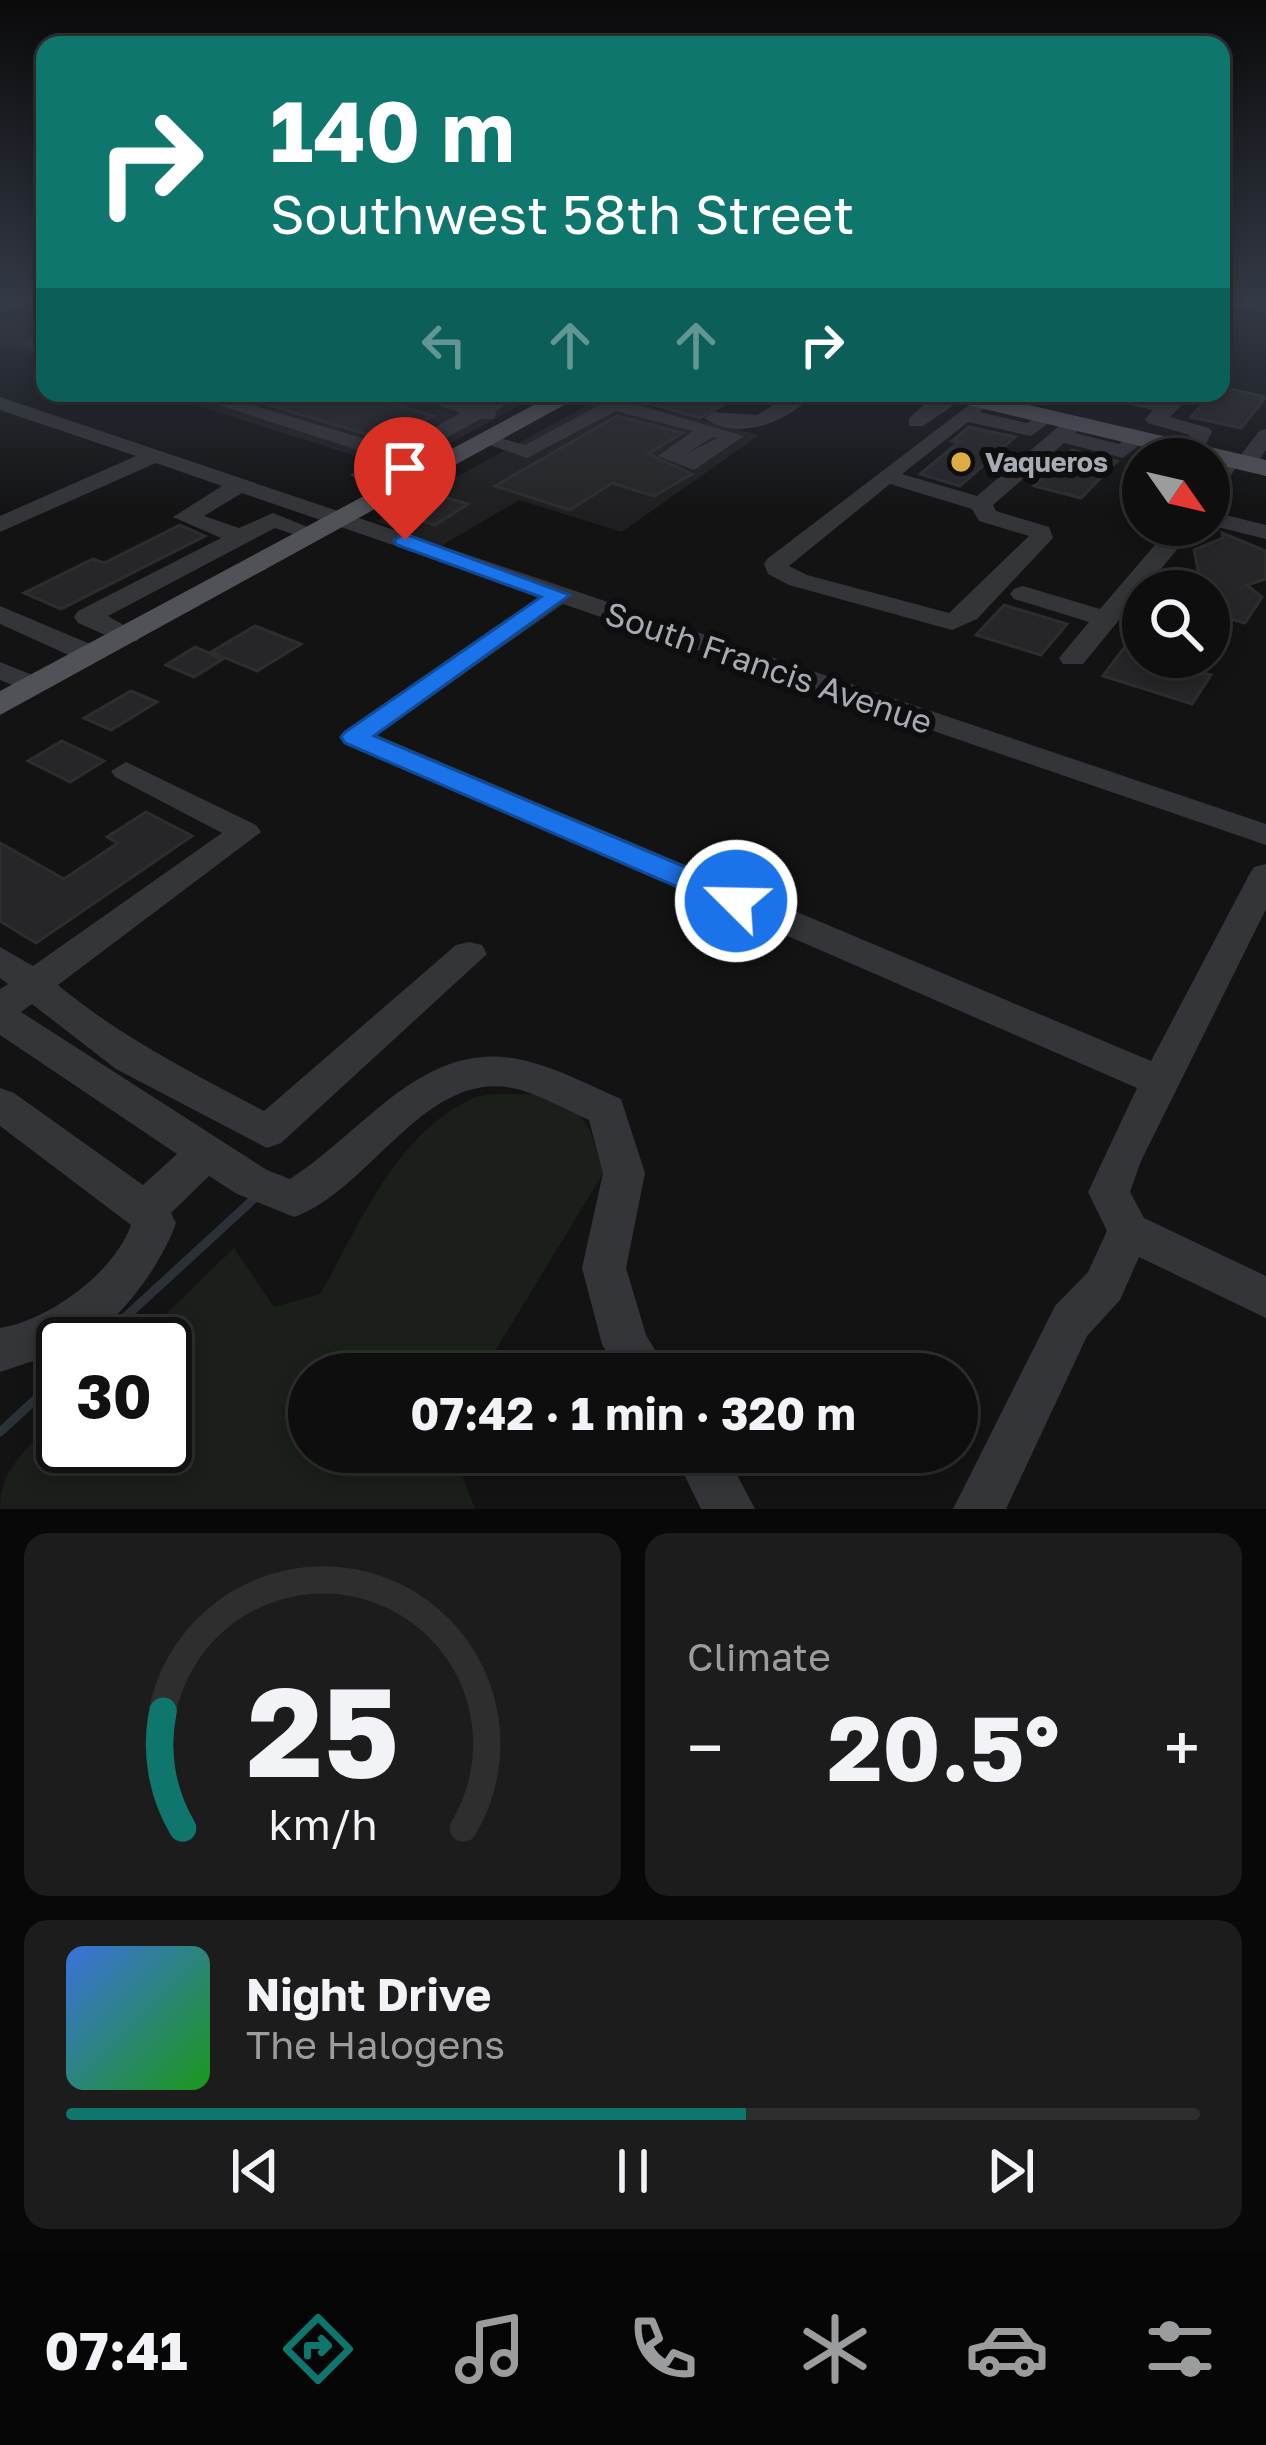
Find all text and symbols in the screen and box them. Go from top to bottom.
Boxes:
text: 140 m [270,80,515,180]
icon: right [72,84,228,240]
text: Southwest 58th Street [270,181,855,246]
icon: left [411,312,477,378]
icon: ahead [537,312,603,378]
icon: ahead [663,312,729,378]
icon: right [789,312,855,378]
pin [354,417,456,540]
icon: arrive [372,435,438,501]
north arrow [1122,438,1230,546]
map controls [1122,438,1230,678]
place label: Vaqueros [985,446,1108,478]
marker: Vaqueros [948,449,974,475]
button: search [1122,570,1230,678]
street label: South Francis Avenue [601,593,937,741]
position arrow [673,838,799,964]
speed limit sign: 30 [36,1317,192,1473]
text: 07:42 · 1 min · 320 m [410,1386,856,1440]
text: Climate [687,1633,831,1680]
text: 25 [246,1655,399,1804]
text: 20.5° [827,1693,1060,1801]
text: − [687,1707,723,1787]
text: + [1164,1707,1200,1787]
text: km/h [268,1797,377,1848]
text: Night Drive [246,1967,491,2021]
text: The Halogens [246,2021,505,2068]
icon: previous [222,2138,288,2204]
icon: pause [600,2138,666,2204]
icon: next [978,2138,1044,2204]
icon: directions [276,2307,360,2391]
icon: music [448,2307,532,2391]
icon: phone [621,2307,705,2391]
icon: climate [793,2307,877,2391]
icon: car [965,2307,1049,2391]
icon: filters [1138,2307,1222,2391]
text: 07:41 [44,2317,188,2382]

